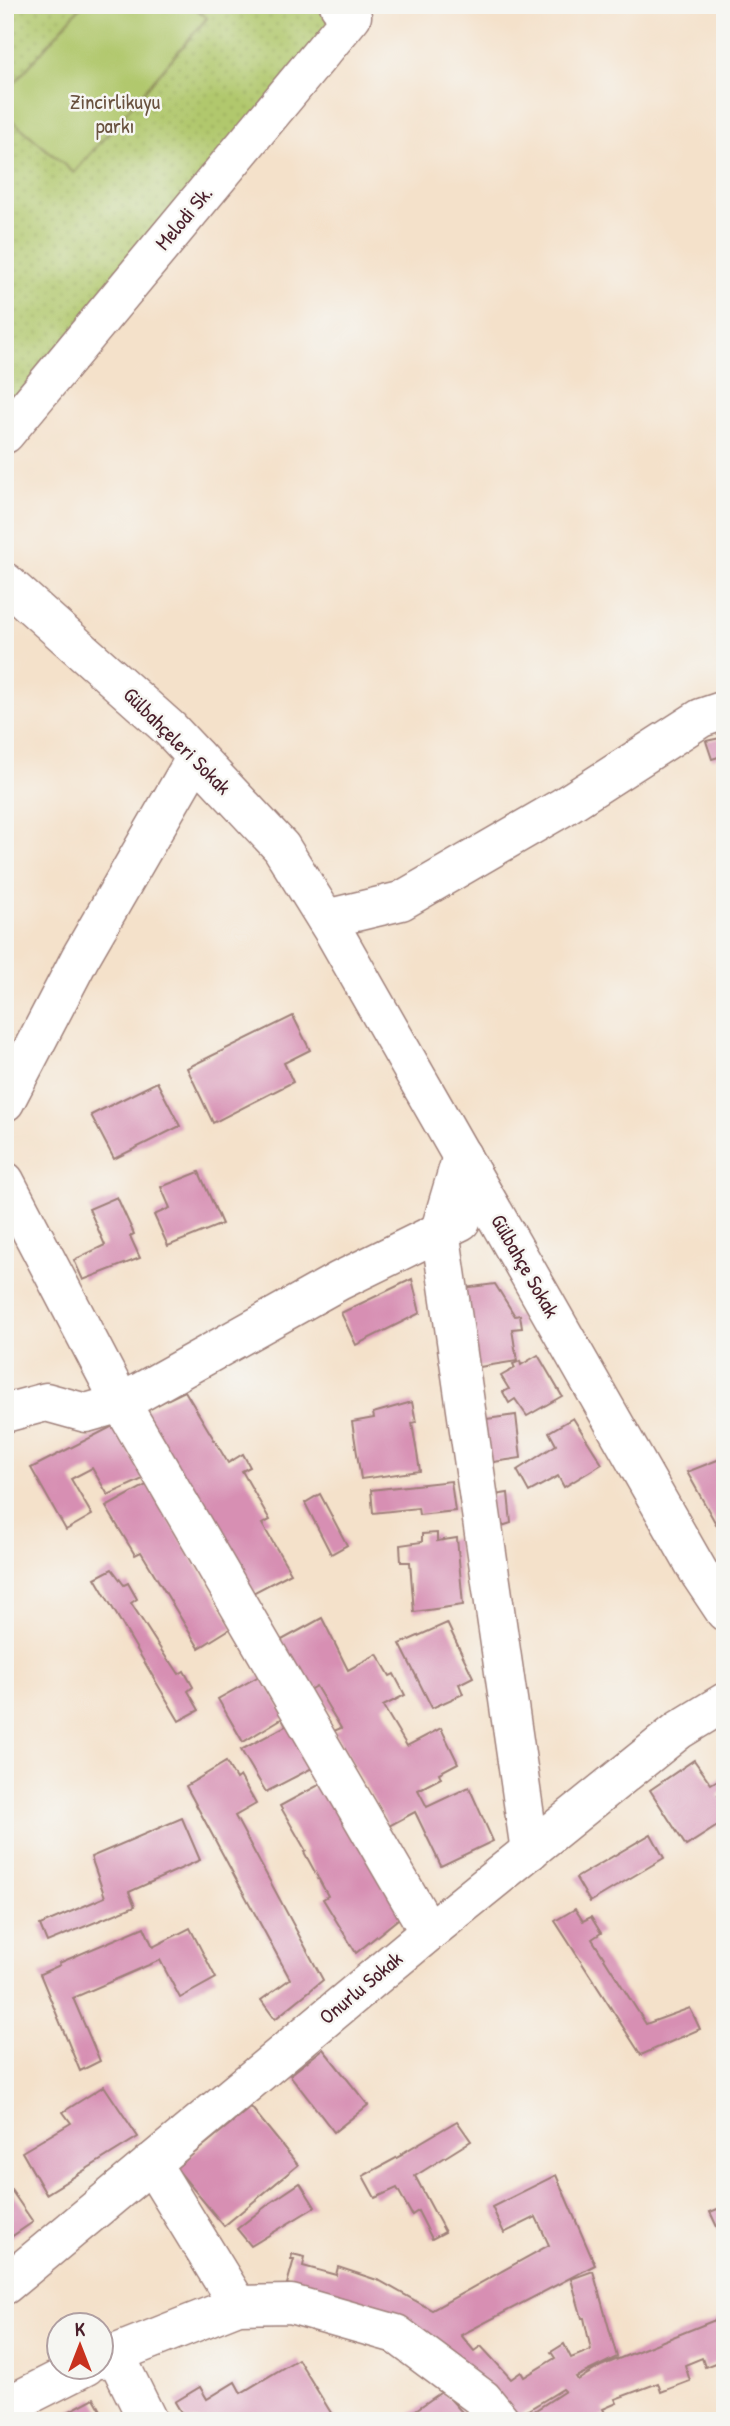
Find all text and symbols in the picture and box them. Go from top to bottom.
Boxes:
park label: Zincirlikuyu parkı [70,87,161,140]
street label: Melodi Sk. [148,179,219,256]
street label: Gülbahçeleri Sokak [117,680,238,801]
street label: Gülbahçe Sokak [484,1209,567,1323]
street label: Onurlu Sokak [313,1944,409,2031]
north arrow [46,2310,116,2380]
text: K [75,2316,85,2342]

